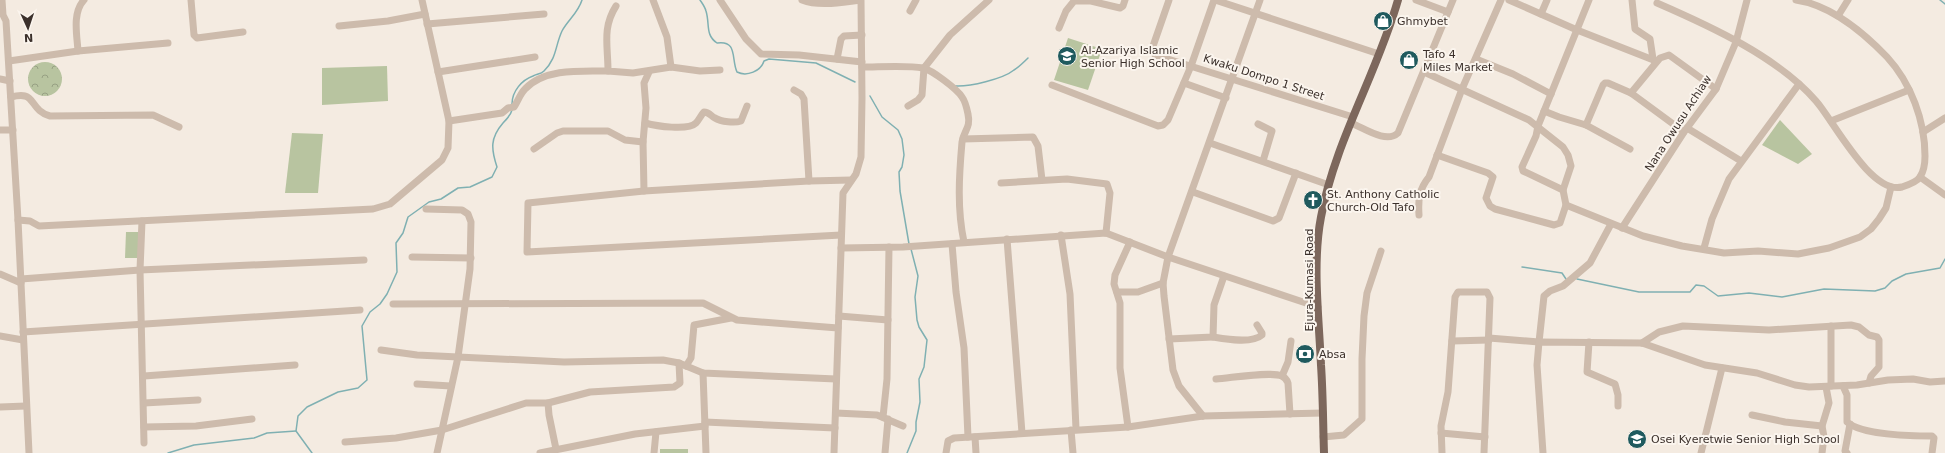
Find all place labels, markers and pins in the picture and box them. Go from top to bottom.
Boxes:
shop icon: Ghmybet [1372,10,1394,32]
place label: Ghmybet [1397,15,1448,28]
place label: Al-Azariya Islamic Senior High School [1081,44,1185,70]
school or university icon: Al-Azariya Islamic Senior High School [1056,45,1078,67]
place label: Tafo 4 Miles Market [1422,48,1493,74]
shop icon: Tafo 4 Miles Market [1398,49,1420,71]
place label: St. Anthony Catholic Church-Old Tafo [1327,188,1439,214]
church icon: St. Anthony Catholic Church-Old Tafo [1302,189,1324,211]
bank icon: Absa [1294,343,1316,365]
place label: Absa [1319,348,1346,361]
school or university icon: Osei Kyeretwie Senior High School [1626,428,1648,450]
place label: Osei Kyeretwie Senior High School [1651,433,1840,446]

